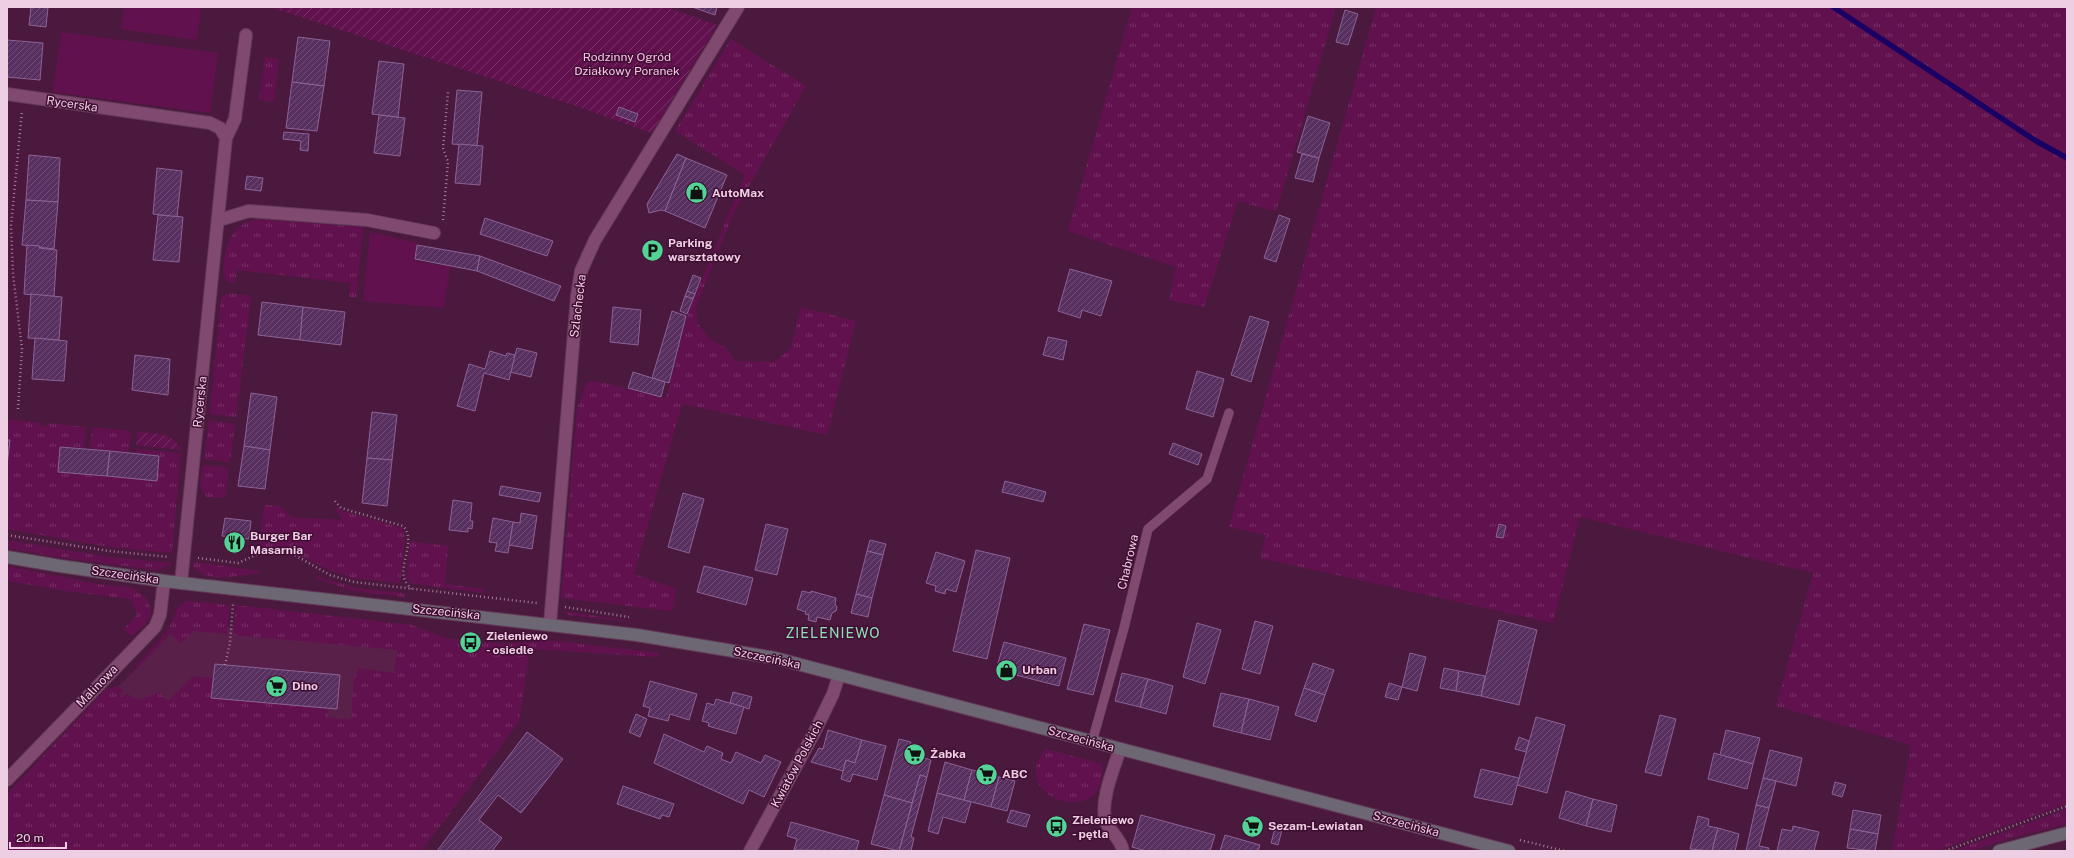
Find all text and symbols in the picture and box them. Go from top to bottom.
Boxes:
park label: Rodzinny Ogród Działkowy Poranek [574,50,680,78]
street label: Rycerska [45,93,99,115]
shop icon: AutoMax [683,180,709,206]
place label: AutoMax [712,186,764,200]
place label: Parking warsztatowy [668,236,741,264]
parking icon: Parking warsztatowy [639,237,665,263]
street label: Szlachecka [567,274,589,338]
street label: Rycerska [190,376,210,428]
place label: Burger Bar Masarnia [250,529,312,557]
restaurant icon: Burger Bar Masarnia [222,530,248,556]
street label: Chabrowa [1115,533,1141,591]
street label: Szczecińska [90,563,160,587]
street label: Szczecińska [411,601,481,623]
district label: ZIELENIEWO [785,625,881,641]
place label: Zieleniewo - osiedle [486,629,548,657]
bus stop icon: Zieleniewo - osiedle [457,630,483,656]
street label: Szczecińska [732,644,802,672]
shop icon: Urban [994,657,1020,683]
street label: Malinowa [73,662,121,710]
place label: Urban [1022,663,1057,677]
supermarket icon: Dino [263,673,289,699]
place label: Dino [292,679,318,693]
street label: Kwiatów Polskich [768,718,826,810]
street label: Szczecińska [1046,723,1116,755]
supermarket icon: Żabka [901,741,927,767]
place label: Żabka [930,747,966,761]
supermarket icon: ABC [974,761,1000,787]
place label: ABC [1002,767,1028,781]
street label: Szczecińska [1371,808,1441,840]
place label: Zieleniewo - pętla [1072,813,1134,841]
supermarket icon: Sezam-Lewiatan [1239,813,1265,839]
bus stop icon: Zieleniewo - pętla [1044,814,1070,840]
place label: Sezam-Lewiatan [1268,819,1363,833]
scale bar [10,824,66,850]
text: 20 m [16,831,44,845]

